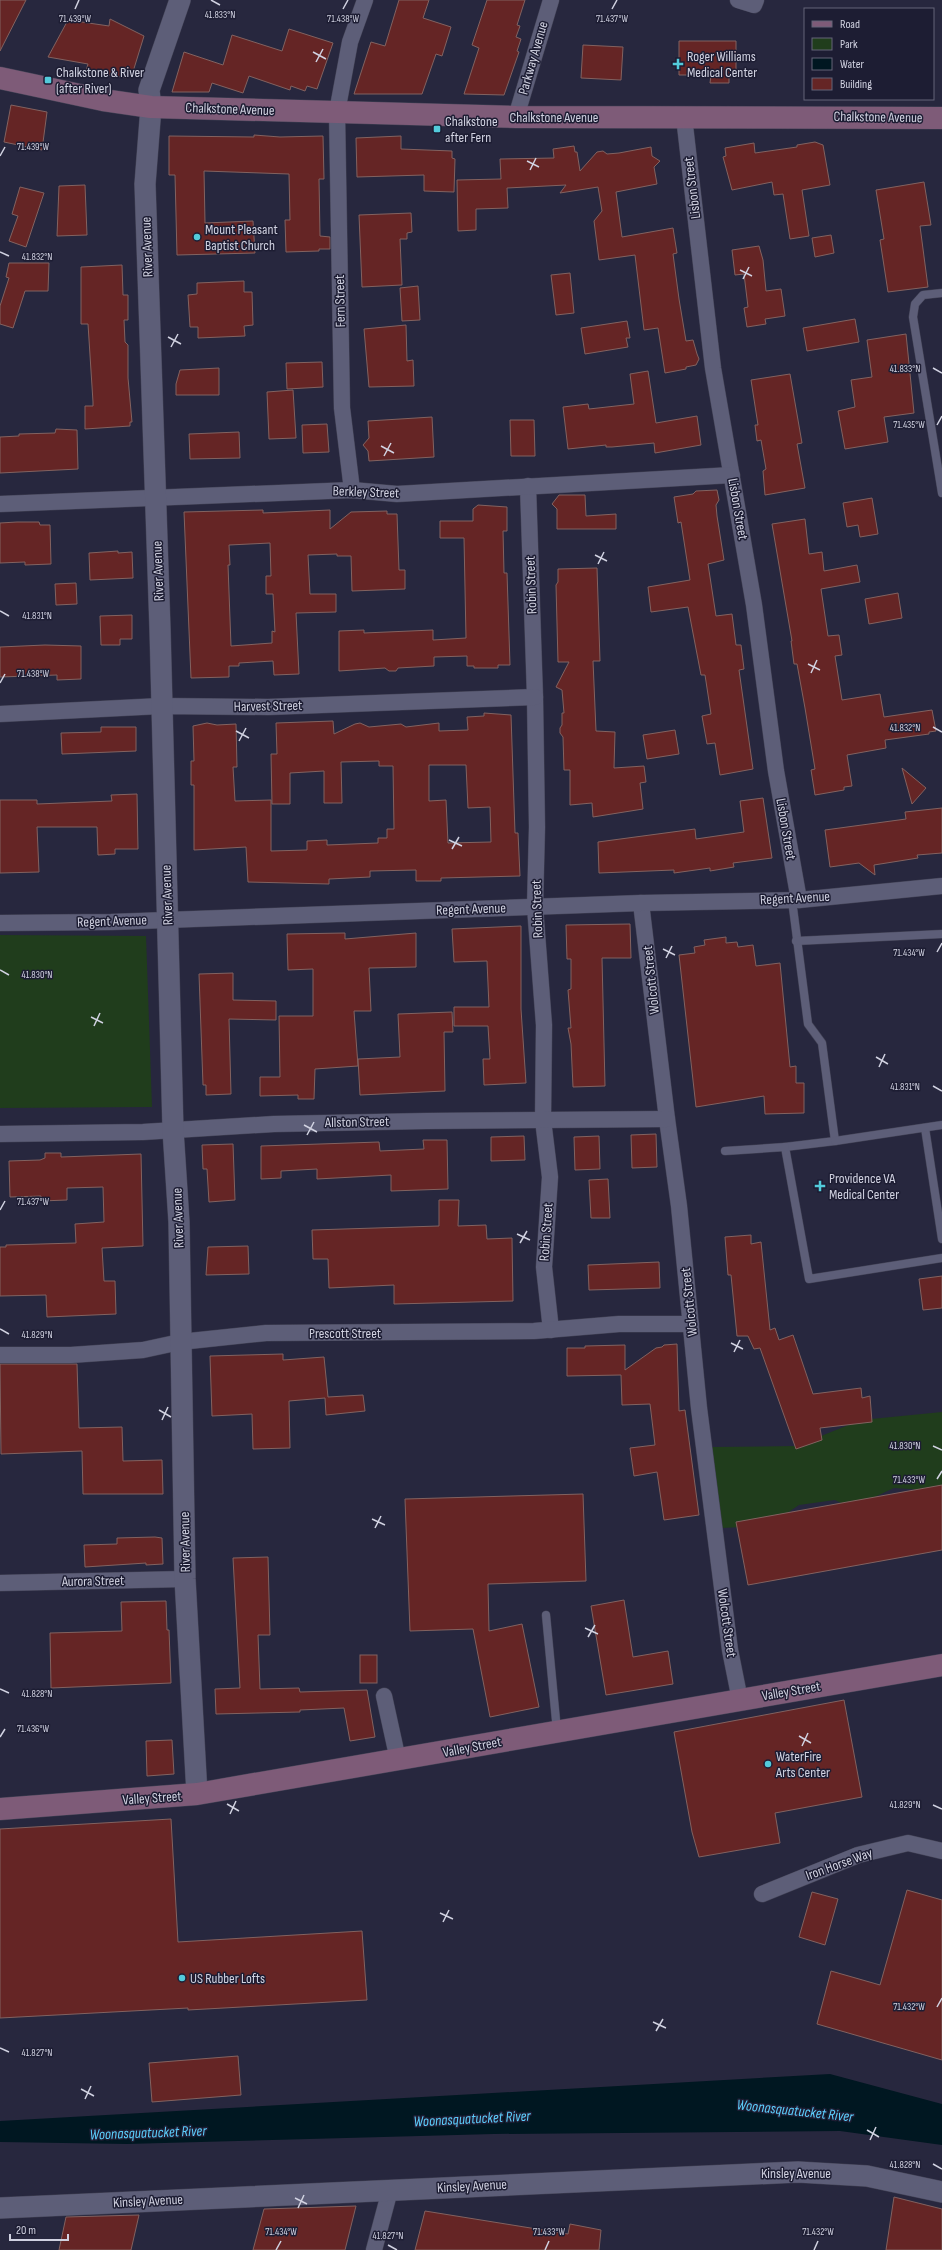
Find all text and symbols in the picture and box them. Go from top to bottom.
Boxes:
legend [804,8,934,100]
text: 41.833°N [205,9,235,21]
text: 71.439°W [59,13,91,25]
text: 71.438°W [327,13,359,25]
text: 71.437°W [596,13,628,25]
text: Road [840,17,860,32]
street label: Parkway Avenue [514,19,552,97]
text: Park [840,37,858,52]
place label: Roger Williams Medical Center [687,48,757,81]
text: Water [840,57,864,72]
marker: Roger Williams Medical Center [672,58,684,70]
place label: Chalkstone & River (after River) [56,64,144,97]
marker: Chalkstone & River (after River) [43,75,53,85]
text: Building [840,77,872,92]
street label: Chalkstone Avenue [185,99,275,119]
street label: Chalkstone Avenue [833,108,923,126]
street label: Chalkstone Avenue [510,109,599,126]
place label: Chalkstone after Fern [445,113,498,146]
marker: Chalkstone after Fern [432,124,442,134]
text: 71.439°W [17,141,49,153]
street label: Lisbon Street [680,156,704,220]
street label: River Avenue [137,216,157,278]
place label: Mount Pleasant Baptist Church [205,221,278,254]
marker: Mount Pleasant Baptist Church [192,232,202,242]
text: 41.832°N [22,251,52,263]
street label: Fern Street [331,275,349,327]
text: 41.833°N [890,363,920,375]
text: 71.435°W [893,419,925,431]
street label: Lisbon Street [724,477,752,541]
street label: Berkley Street [332,482,400,502]
street label: River Avenue [148,540,168,602]
street label: Robin Street [521,556,541,614]
text: 41.831°N [22,610,52,622]
text: 71.438°W [17,668,49,680]
street label: Harvest Street [234,697,302,715]
text: 41.832°N [890,722,920,734]
street label: Lisbon Street [772,797,800,861]
street label: River Avenue [157,864,177,926]
street label: Robin Street [527,880,547,938]
street label: Regent Avenue [760,888,830,908]
street label: Regent Avenue [436,899,506,919]
street label: Regent Avenue [77,911,147,931]
street label: Wolcott Street [639,945,663,1015]
text: 71.434°W [893,947,925,959]
text: 41.830°N [22,969,52,981]
text: 41.831°N [890,1081,920,1093]
street label: Allston Street [324,1113,389,1131]
place label: Providence VA Medical Center [829,1170,899,1203]
marker: Providence VA Medical Center [814,1180,826,1192]
street label: River Avenue [168,1187,188,1249]
text: 71.437°W [17,1196,49,1208]
street label: Robin Street [535,1202,557,1262]
street label: Wolcott Street [677,1267,701,1337]
street label: Prescott Street [309,1325,381,1342]
text: 41.829°N [22,1329,52,1341]
text: 41.830°N [890,1440,920,1452]
text: 71.433°W [893,1474,925,1486]
street label: River Avenue [176,1512,194,1572]
street label: Aurora Street [61,1572,124,1590]
street label: Wolcott Street [714,1588,740,1658]
street label: Valley Street [760,1677,822,1705]
text: 41.828°N [22,1688,52,1700]
text: 71.436°W [17,1723,49,1735]
street label: Valley Street [441,1733,503,1761]
place label: WaterFire Arts Center [775,1748,830,1781]
marker: WaterFire Arts Center [763,1759,773,1769]
street label: Valley Street [122,1787,182,1809]
text: 41.829°N [890,1799,920,1811]
street label: Iron Horse Way [803,1844,875,1884]
place label: US Rubber Lofts [190,1970,265,1987]
marker: US Rubber Lofts [177,1973,187,1983]
text: 71.432°W [893,2001,925,2013]
text: 41.827°N [22,2047,52,2059]
water label: Woonasquatucket River [736,2095,855,2127]
water label: Woonasquatucket River [413,2106,532,2132]
water label: Woonasquatucket River [89,2121,208,2145]
text: 41.828°N [890,2159,920,2171]
street label: Kinsley Avenue [761,2165,831,2182]
street label: Kinsley Avenue [437,2176,507,2196]
street label: Kinsley Avenue [113,2191,183,2211]
scale bar [10,2216,68,2242]
text: 20 m [16,2223,36,2238]
text: 71.434°W [265,2226,297,2238]
text: 71.433°W [533,2226,565,2238]
text: 71.432°W [802,2226,834,2238]
text: 41.827°N [373,2230,403,2242]

